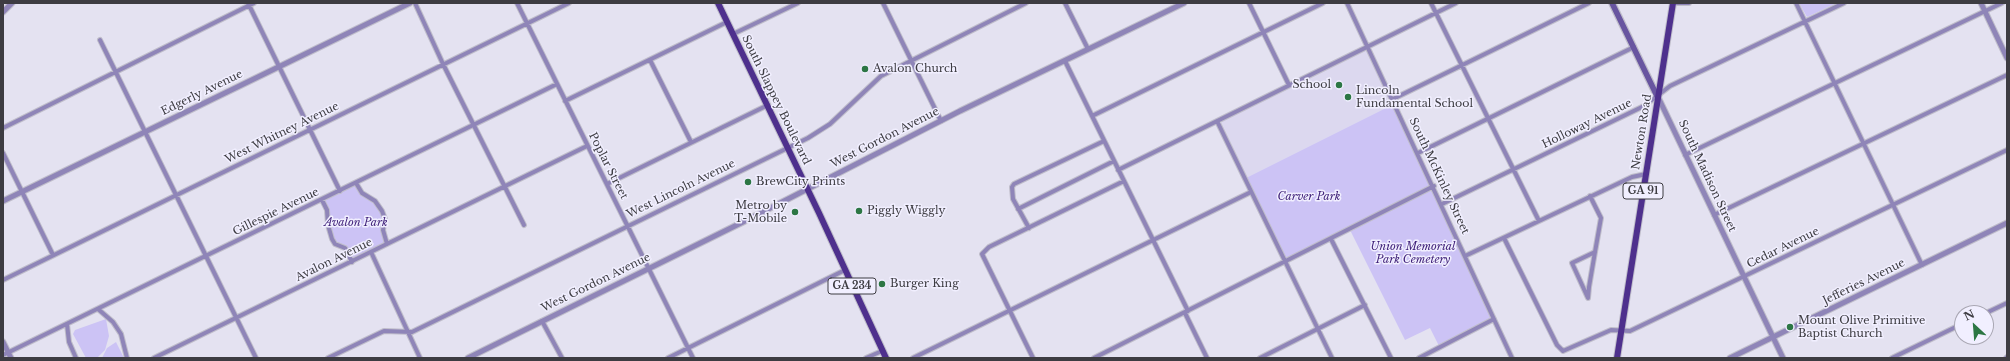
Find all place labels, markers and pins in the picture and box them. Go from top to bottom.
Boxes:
place label: Avalon Church [873,62,957,76]
marker: Avalon Church [860,64,870,74]
place label: School [1292,78,1331,92]
marker: School [1334,80,1344,90]
place label: Lincoln Fundamental School [1356,84,1473,110]
marker: Lincoln Fundamental School [1343,92,1353,102]
place label: BrewCity Prints [756,175,845,189]
marker: BrewCity Prints [743,177,753,187]
place label: Metro by T-Mobile [734,199,787,225]
place label: Piggly Wiggly [867,204,945,218]
marker: Piggly Wiggly [854,206,864,216]
marker: Metro by T-Mobile [790,207,800,217]
place label: Burger King [890,277,959,291]
marker: Burger King [877,279,887,289]
place label: Mount Olive Primitive Baptist Church [1798,314,1925,340]
marker: Mount Olive Primitive Baptist Church [1785,322,1795,332]

